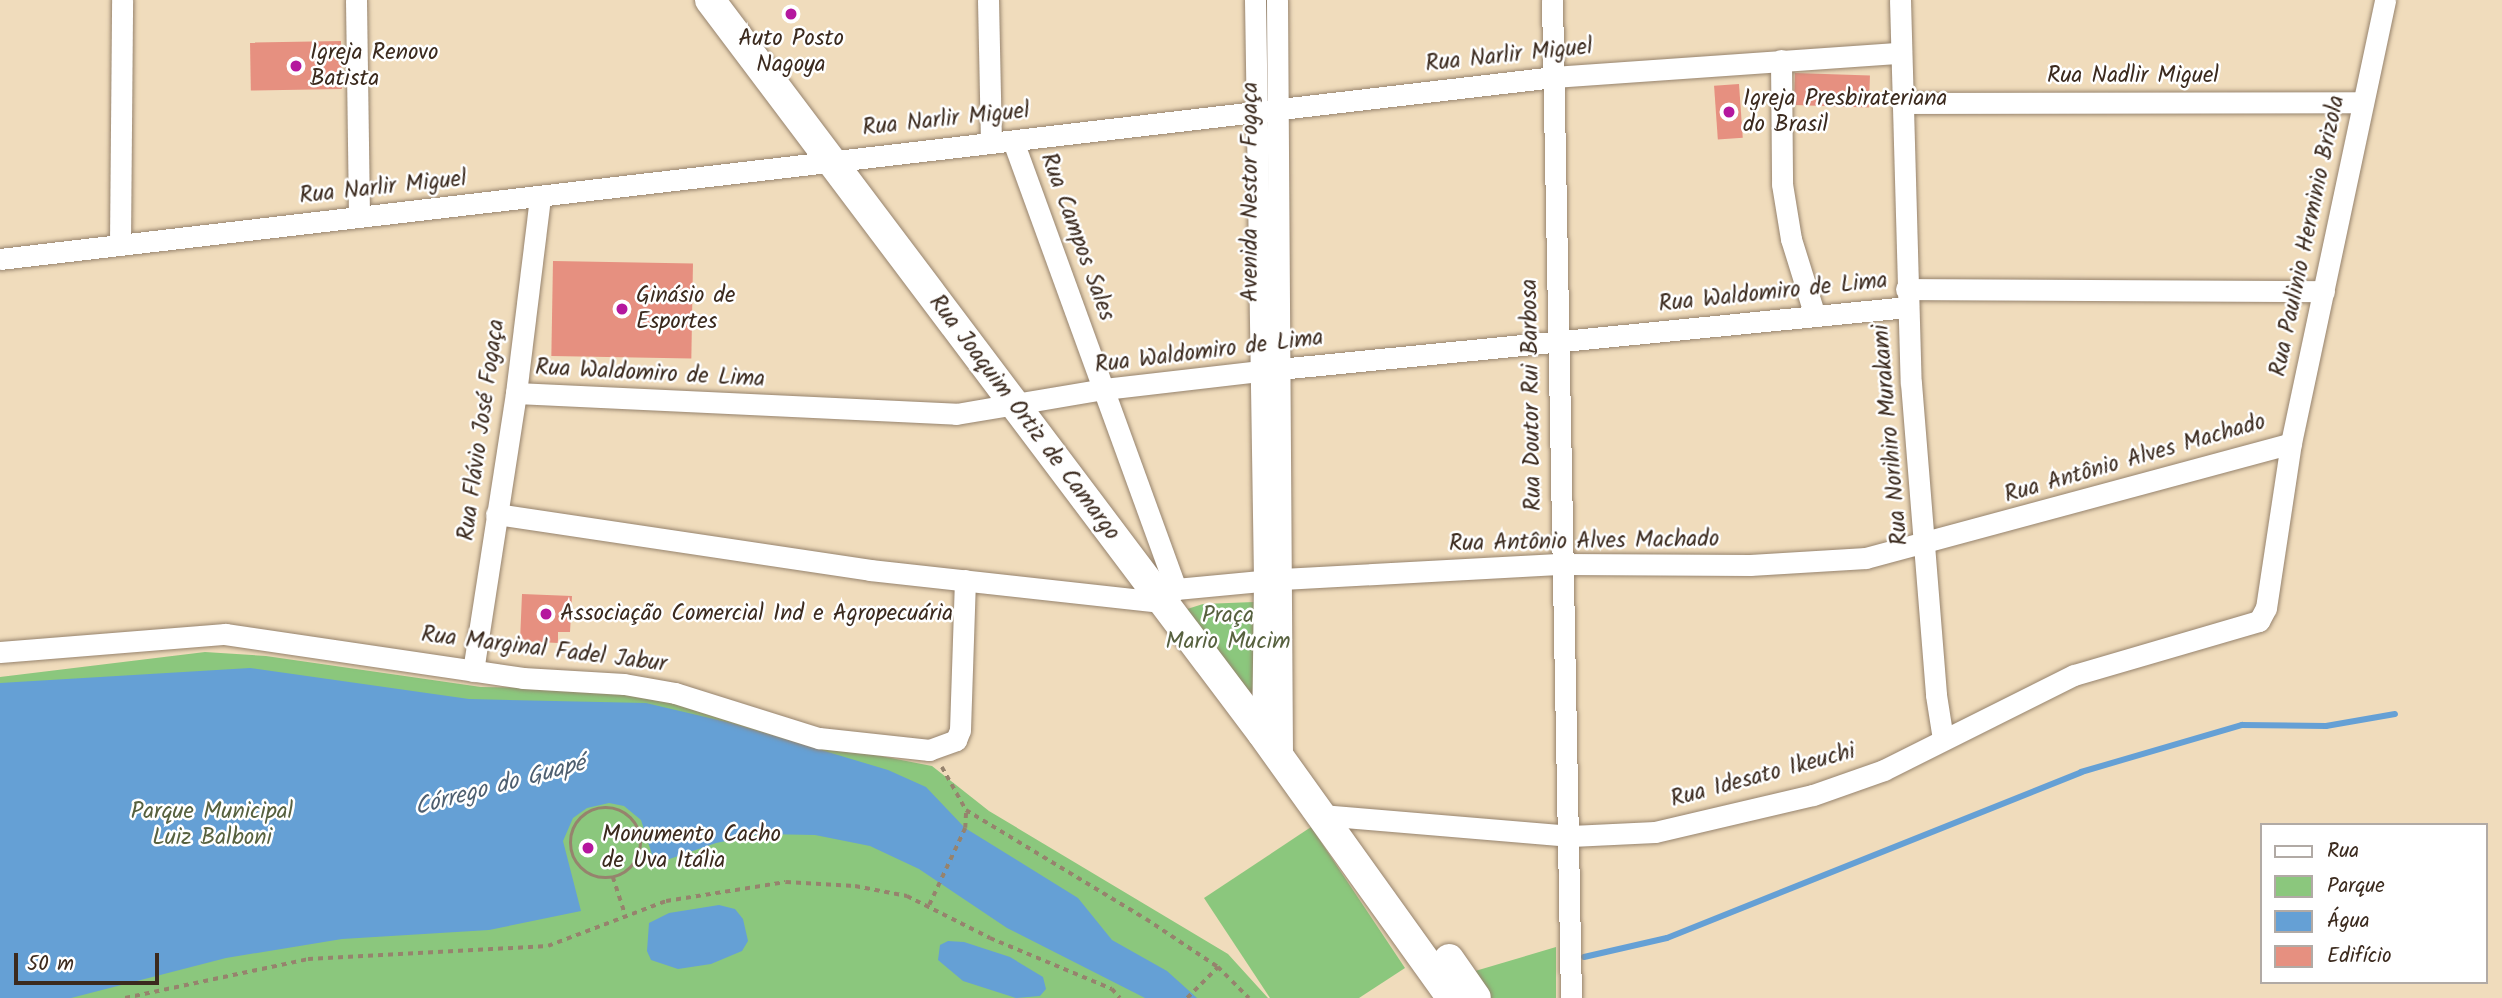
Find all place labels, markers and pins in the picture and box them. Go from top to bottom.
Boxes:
marker: Auto Posto Nagoya [783,6,799,22]
place label: Auto Posto Nagoya [738,25,844,79]
place label: Igreja Renovo Batista [310,39,438,93]
marker: Igreja Renovo Batista [288,58,304,74]
place label: Igreja Presbirateriana do Brasil [1743,85,1947,139]
marker: Igreja Presbirateriana do Brasil [1721,104,1737,120]
place label: Ginásio de Esportes [636,282,735,336]
marker: Ginásio de Esportes [614,301,630,317]
place label: Associação Comercial Ind e Agropecuária [560,600,953,628]
marker: Associação Comercial Ind e Agropecuária [538,606,554,622]
place label: Monumento Cacho de Uva Itália [602,821,781,875]
marker: Monumento Cacho de Uva Itália [580,840,596,856]

